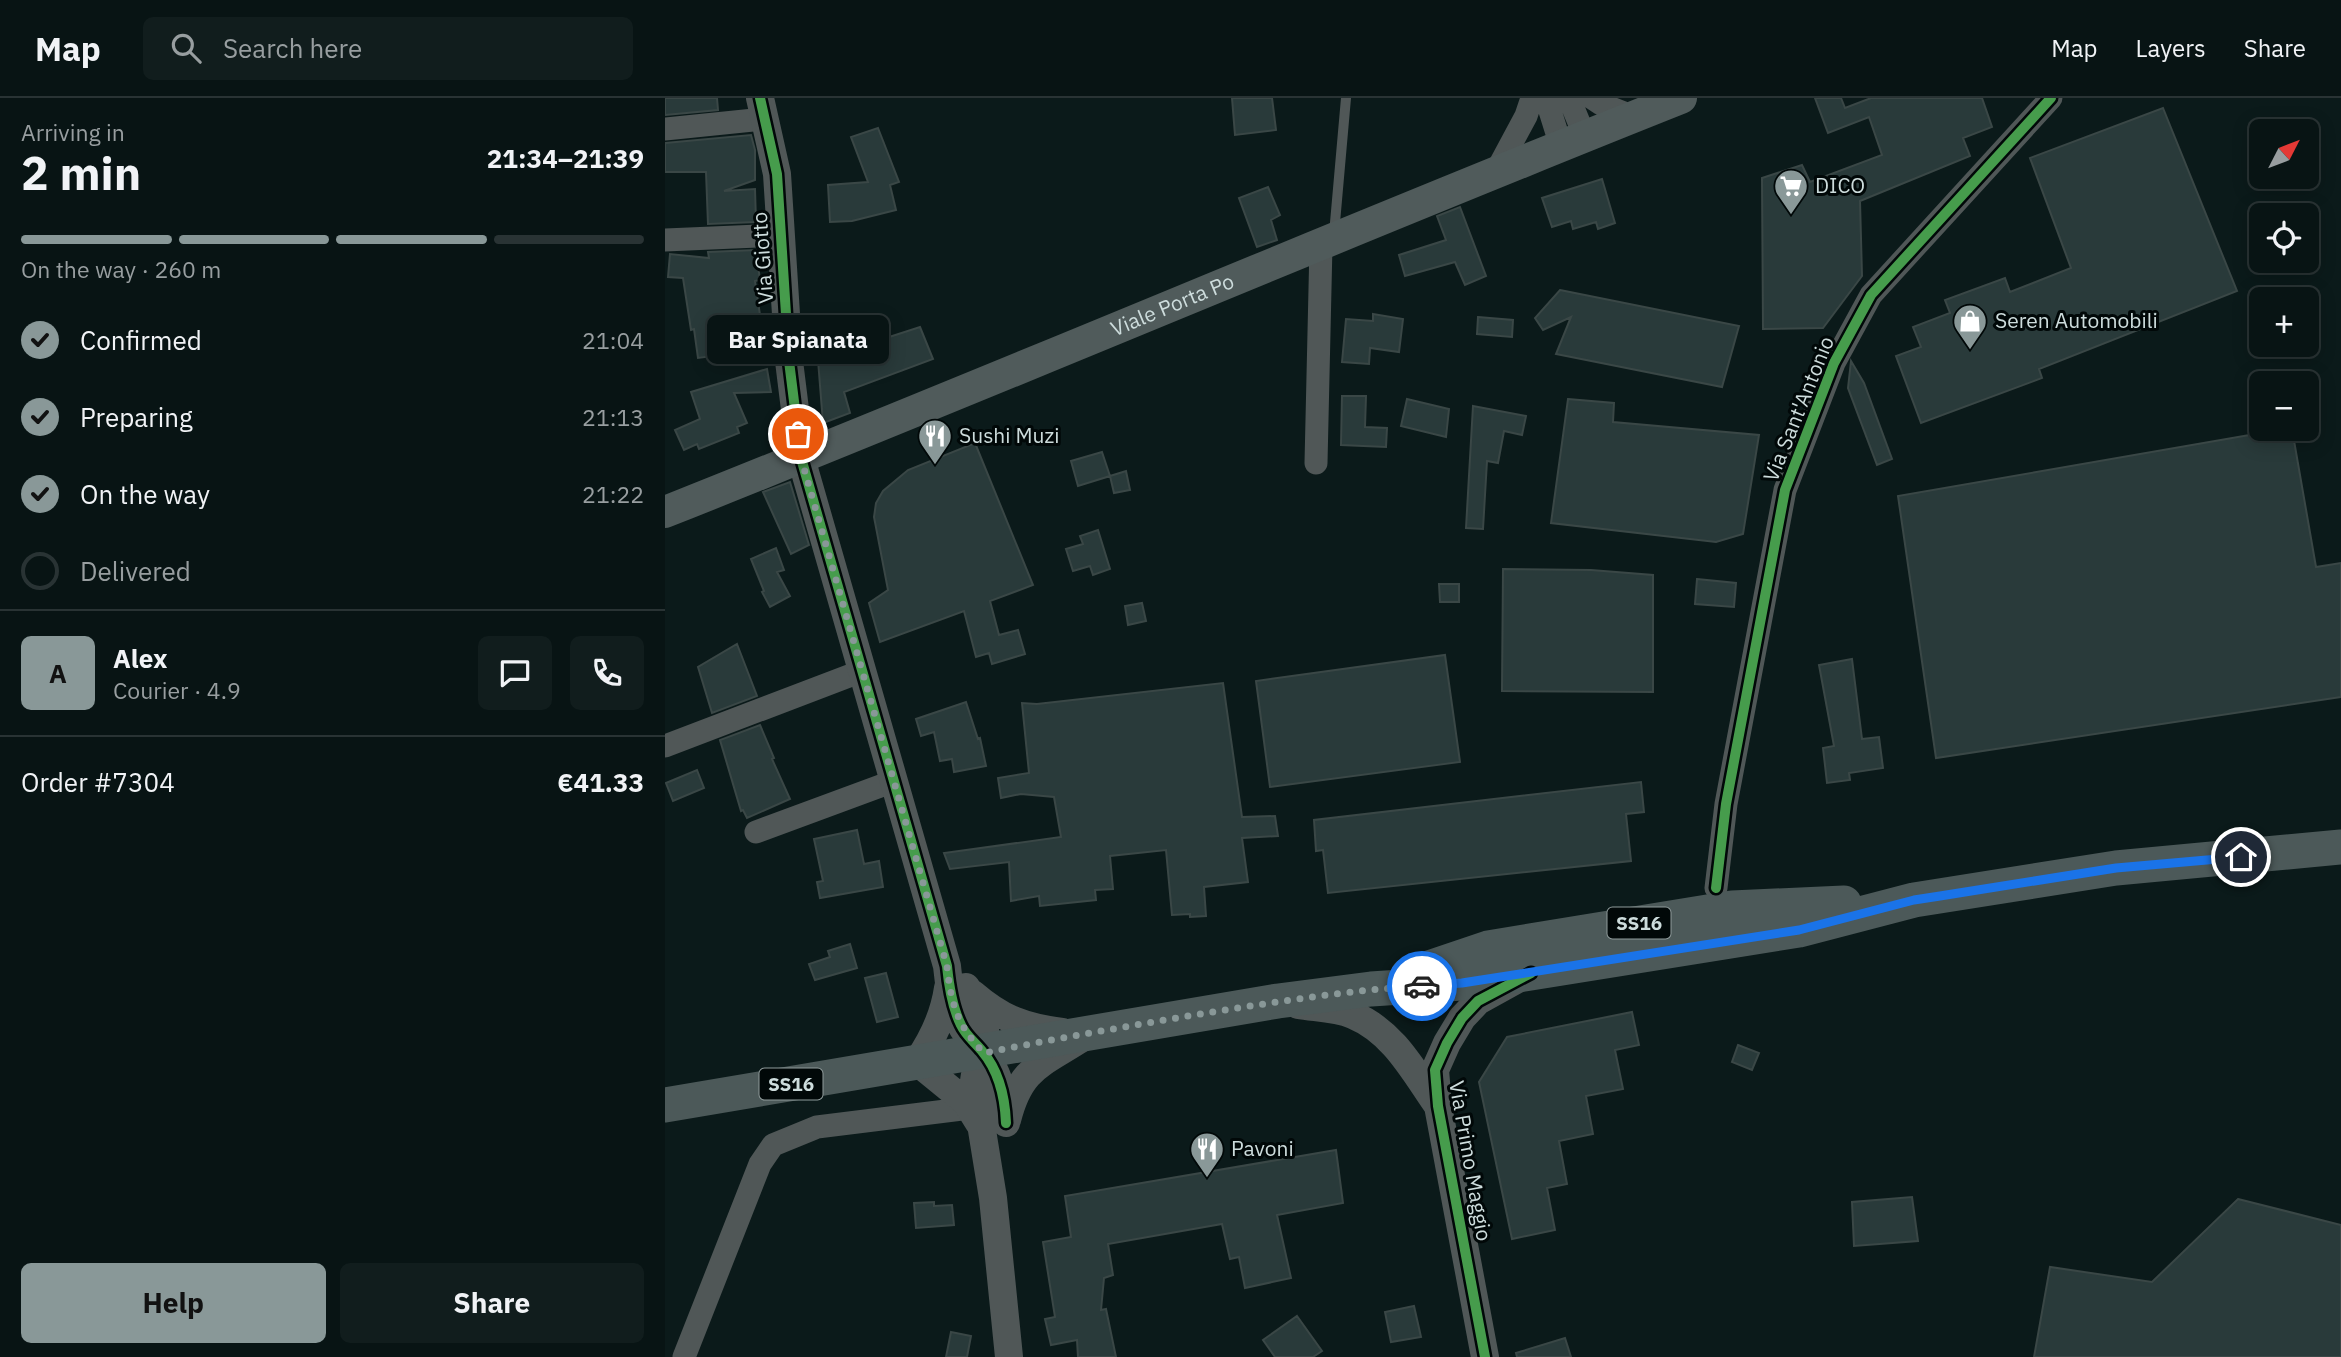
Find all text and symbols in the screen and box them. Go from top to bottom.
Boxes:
search box [143,17,633,80]
text: Map [35,27,101,70]
icon: search [167,29,205,67]
text: Search here [223,31,362,65]
text: Map [2051,32,2098,64]
text: Layers [2136,32,2206,64]
text: Share [2244,32,2306,64]
text: Arriving in [21,117,125,147]
north arrow [2249,119,2319,189]
map controls [2249,119,2319,441]
text: 21:34–21:39 [487,141,644,175]
text: 2 min [21,143,141,203]
supermarket icon: DICO [1772,167,1810,216]
place label: DICO [1815,171,1865,199]
button: locate [2249,203,2319,273]
street label: Via Giotto [745,211,779,305]
text: On the way · 260 m [21,254,221,284]
street label: Viale Porta Po [1106,266,1238,342]
button: + [2249,287,2319,357]
shop icon: Seren Automobili [1951,302,1989,351]
place label: Seren Automobili [1995,306,2158,334]
callout: Bar Spianata [707,315,889,364]
icon: check [21,321,59,359]
text: Confirmed [80,323,202,357]
text: Bar Spianata [728,324,868,354]
text: 21:04 [582,325,644,355]
street label: Via Sant'Antonio [1756,332,1840,485]
button: − [2249,371,2319,441]
icon: check [21,398,59,436]
text: Preparing [80,400,193,434]
text: 21:13 [582,402,644,432]
pin [768,404,828,464]
icon: bag [779,415,817,453]
restaurant icon: Sushi Muzi [916,417,954,466]
place label: Sushi Muzi [959,421,1059,449]
icon: check [21,475,59,513]
text: On the way [80,477,210,511]
text: 21:22 [582,479,644,509]
text: Delivered [80,554,191,588]
button: chat [478,636,552,710]
button: phone [570,636,644,710]
text: Alex [113,641,167,675]
text: A [49,656,67,690]
text: Courier · 4.9 [113,675,241,705]
text: Order #7304 [21,765,175,799]
text: €41.33 [557,765,644,799]
pin [2211,827,2271,887]
icon: home [2222,838,2260,876]
road number: SS16 [1607,908,1671,938]
courier [1387,951,1457,1021]
icon: car [1403,967,1441,1005]
road number: SS16 [759,1068,823,1100]
street label: Via Primo Maggio [1443,1079,1499,1243]
restaurant icon: Pavoni [1188,1130,1226,1179]
place label: Pavoni [1231,1134,1294,1162]
button: Help [21,1263,326,1343]
button: Share [340,1263,644,1343]

